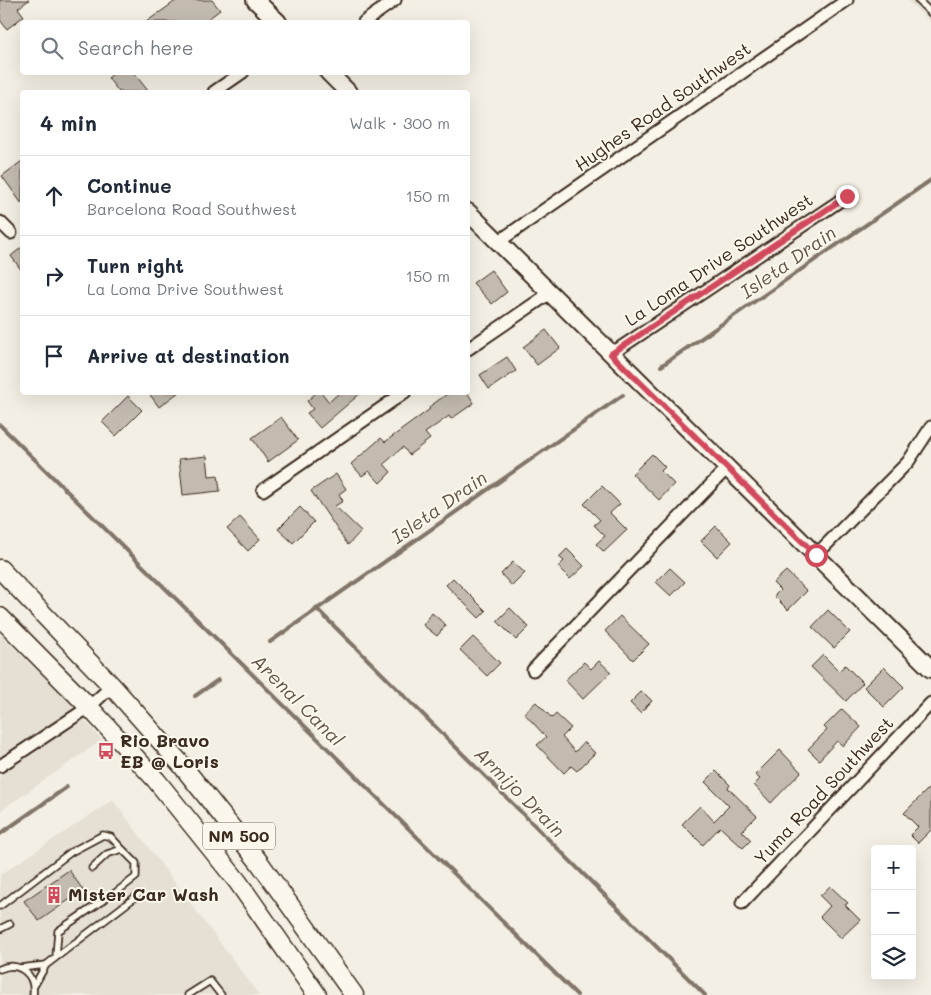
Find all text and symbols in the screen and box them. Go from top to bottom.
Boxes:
search box [20,20,470,75]
icon: search [38,34,66,62]
text: Search here [78,35,194,60]
street label: Hughes Road Southwest [570,36,755,176]
text: 4 min [40,109,97,136]
text: Walk · 300 m [349,112,450,133]
text: Continue [87,173,172,198]
icon: ahead [40,182,68,210]
text: 150 m [406,185,450,206]
route end [836,185,859,208]
street label: La Loma Drive Southwest [620,187,817,331]
text: Barcelona Road Southwest [87,198,297,219]
water label: Isleta Drain [735,219,840,304]
text: Turn right [87,253,184,278]
icon: right [40,262,68,290]
text: 150 m [406,265,450,286]
text: La Loma Drive Southwest [87,278,284,299]
icon: arrive [40,342,68,370]
text: Arrive at destination [87,343,290,368]
water label: Isleta Drain [386,464,491,549]
route start [805,544,828,567]
water label: Arenal Canal [247,648,350,751]
street label: Yuma Road Southwest [748,711,898,869]
place label: Rio Bravo EB @ Loris [120,728,219,773]
bus stop icon: Rio Bravo EB @ Loris [96,741,116,761]
water label: Armijo Drain [470,741,571,842]
road number: NM 500 [203,822,275,849]
map controls [871,845,916,980]
button: + [871,845,916,890]
place label: Mister Car Wash [68,882,218,906]
building icon: Mister Car Wash [44,885,64,905]
button: − [871,890,916,935]
button: layers [871,935,916,980]

